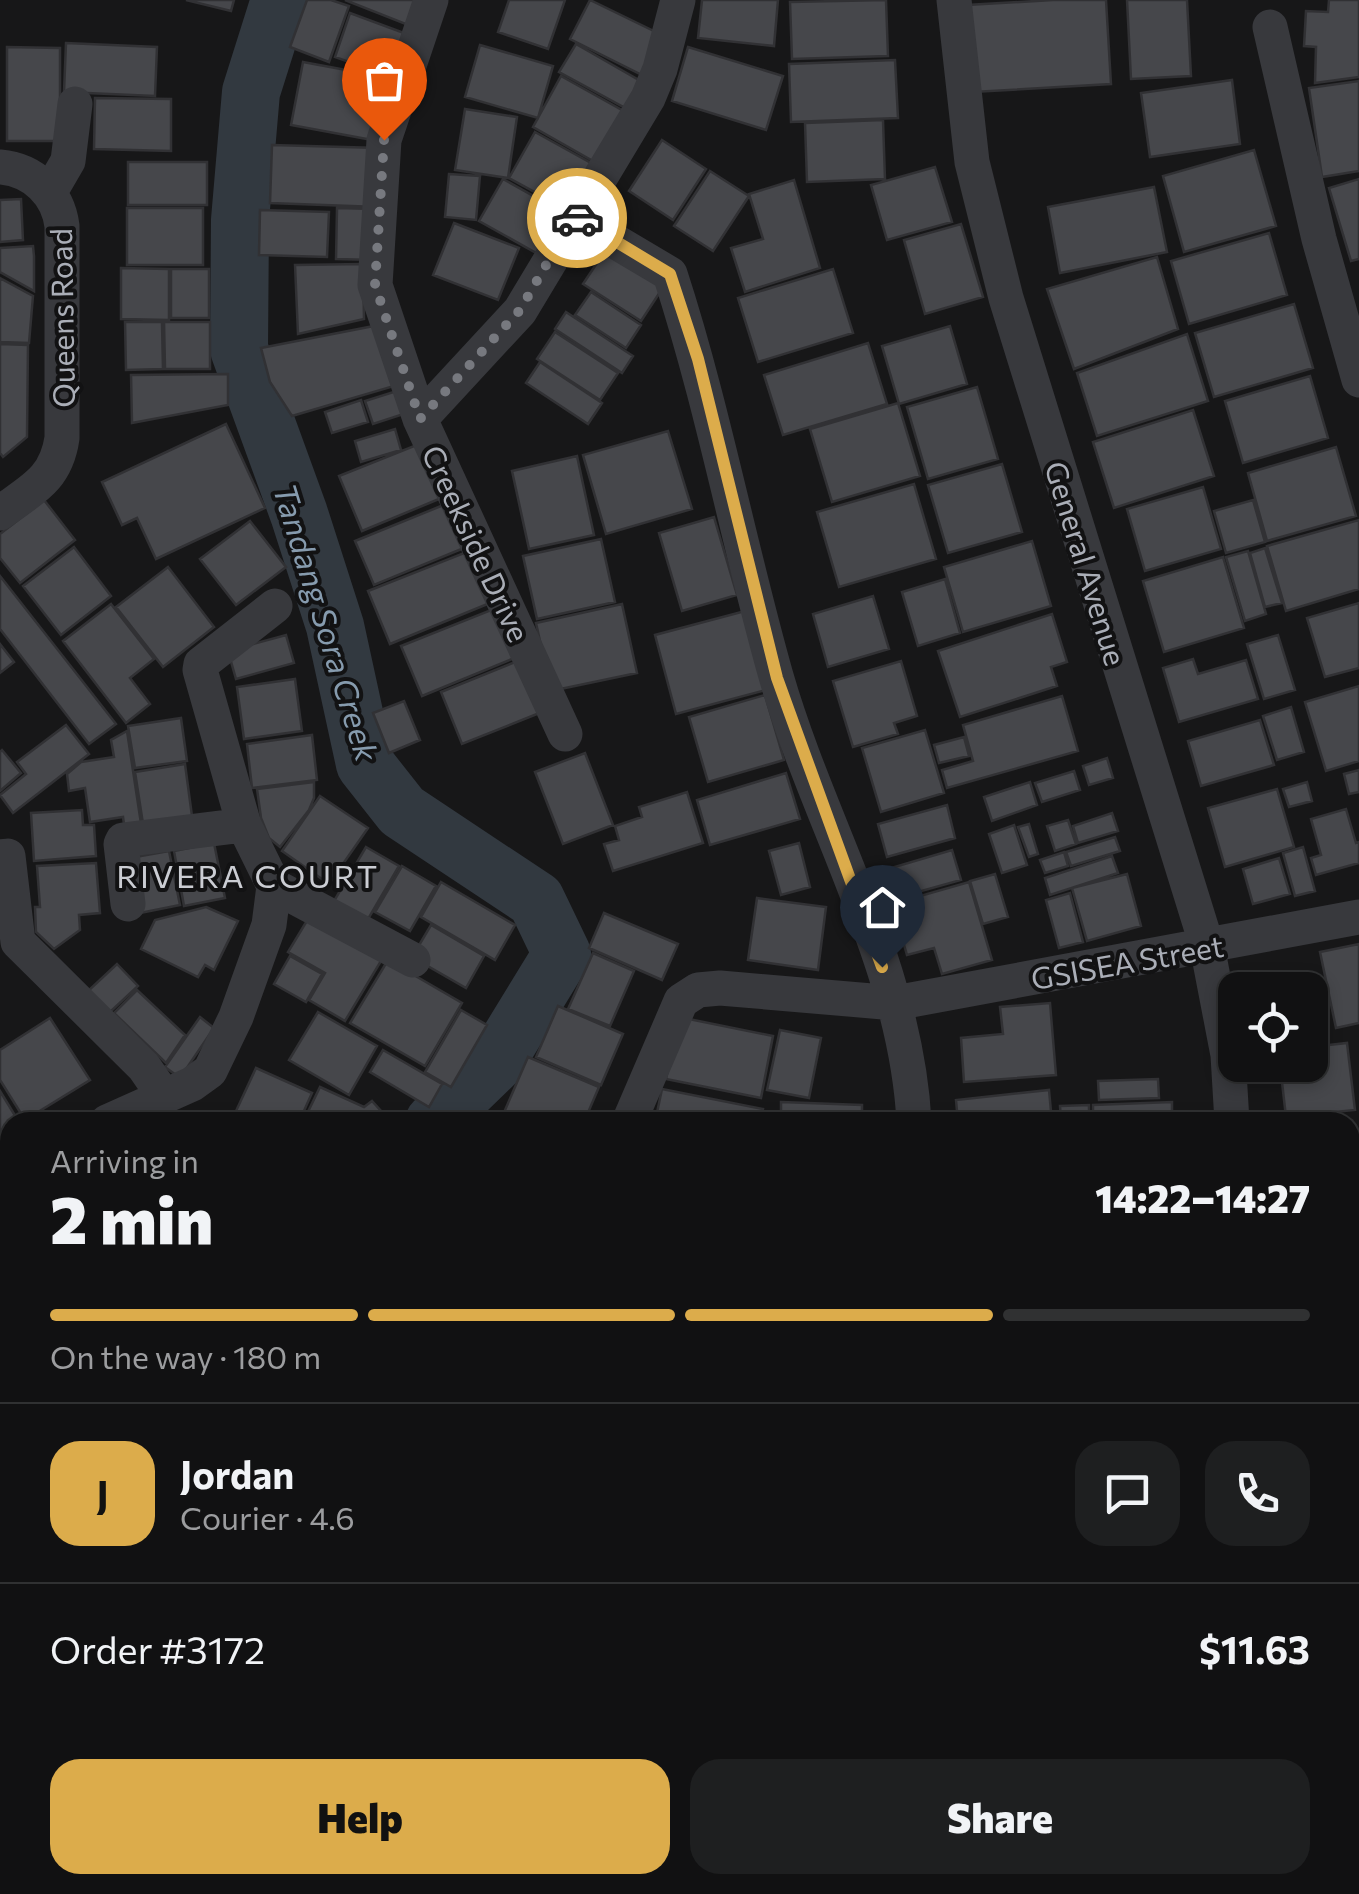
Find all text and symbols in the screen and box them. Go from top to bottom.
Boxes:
pin [342,38,427,141]
icon: bag [357,53,412,108]
courier [527,168,627,268]
icon: car [550,191,605,246]
street label: Queens Road [41,228,81,408]
street label: Creekside Drive [415,439,539,647]
street label: General Avenue [1038,456,1136,670]
water label: Tandang Sora Creek [266,478,388,766]
district label: RIVERA COURT [116,855,380,895]
pin [840,865,925,968]
icon: home [855,880,910,935]
street label: GSISEA Street [1028,926,1226,996]
map controls [1218,972,1328,1082]
button: locate [1218,972,1328,1082]
text: Arriving in [50,1140,199,1180]
text: 14:22–14:27 [1095,1174,1310,1221]
text: 2 min [50,1178,213,1257]
text: On the way · 180 m [50,1336,321,1376]
button: chat [1075,1441,1180,1546]
button: phone [1205,1441,1310,1546]
text: Jordan [180,1450,294,1497]
text: J [96,1470,109,1517]
text: Courier · 4.6 [180,1497,355,1537]
text: Order #3172 [50,1625,265,1672]
text: $11.63 [1199,1625,1310,1672]
button: Help [50,1759,670,1874]
button: Share [690,1759,1310,1874]

